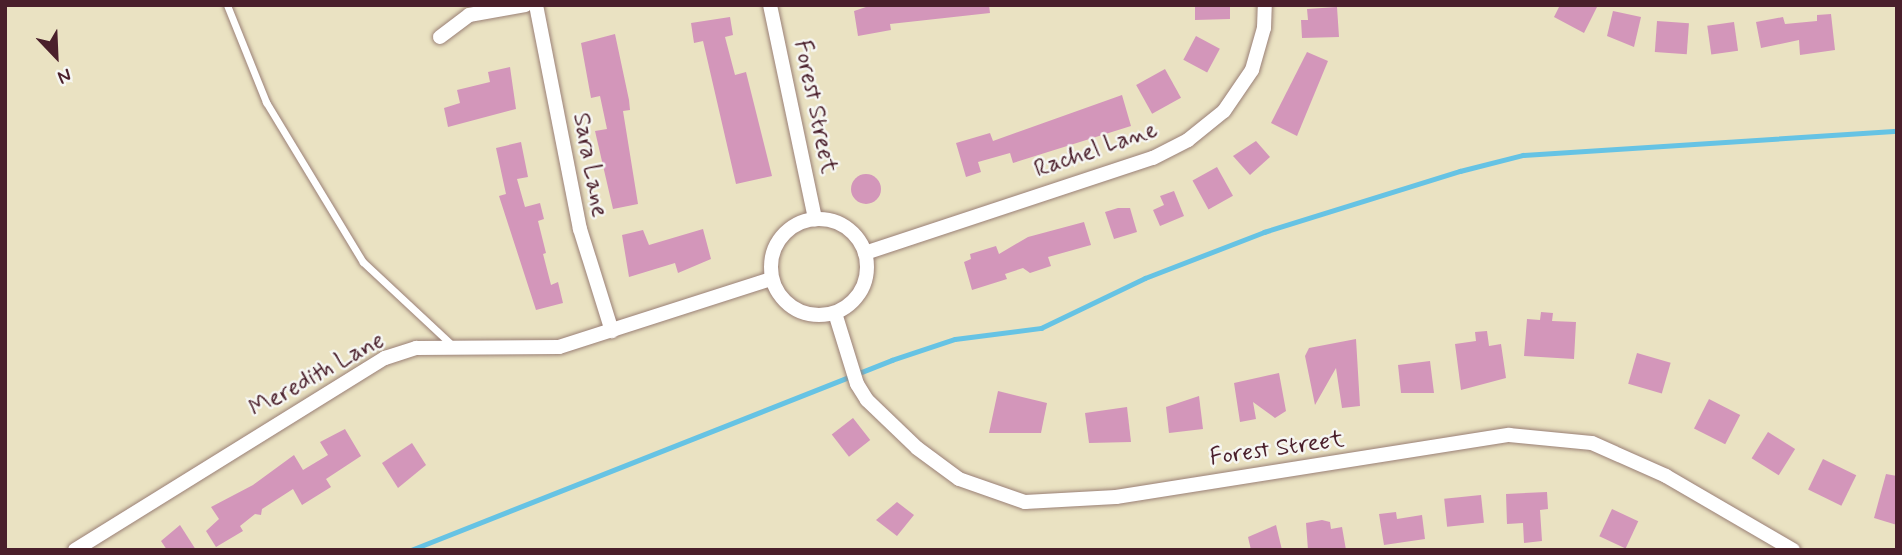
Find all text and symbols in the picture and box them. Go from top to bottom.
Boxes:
north arrow [21,21,91,91]
street label: Forest Street [787,38,843,176]
text: N [54,62,75,90]
street label: Sara Lane [566,111,614,219]
street label: Rachel Lane [1032,116,1160,184]
street label: Meredith Lane [245,326,389,424]
street label: Forest Street [1208,425,1346,473]

